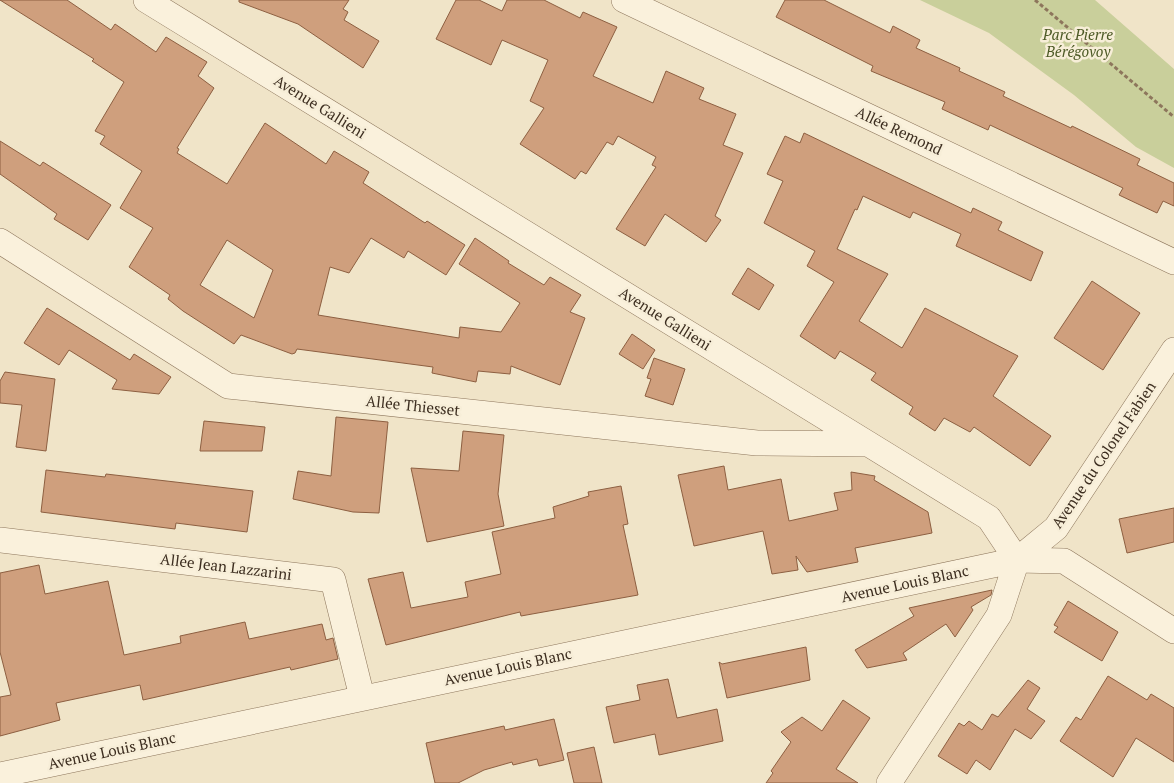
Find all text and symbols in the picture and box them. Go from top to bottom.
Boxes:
park label: Parc Pierre Bérégovoy [1042,24,1113,61]
street label: Avenue Gallieni [271,70,370,142]
street label: Allée Remond [853,101,946,159]
street label: Avenue Gallieni [616,282,715,354]
street label: Avenue du Colonel Fabien [1046,377,1160,532]
street label: Allée Thiesset [365,390,461,420]
street label: Allée Jean Lazzarini [159,548,293,584]
street label: Avenue Louis Blanc [839,560,970,606]
street label: Avenue Louis Blanc [442,643,573,689]
street label: Avenue Louis Blanc [46,727,177,773]

